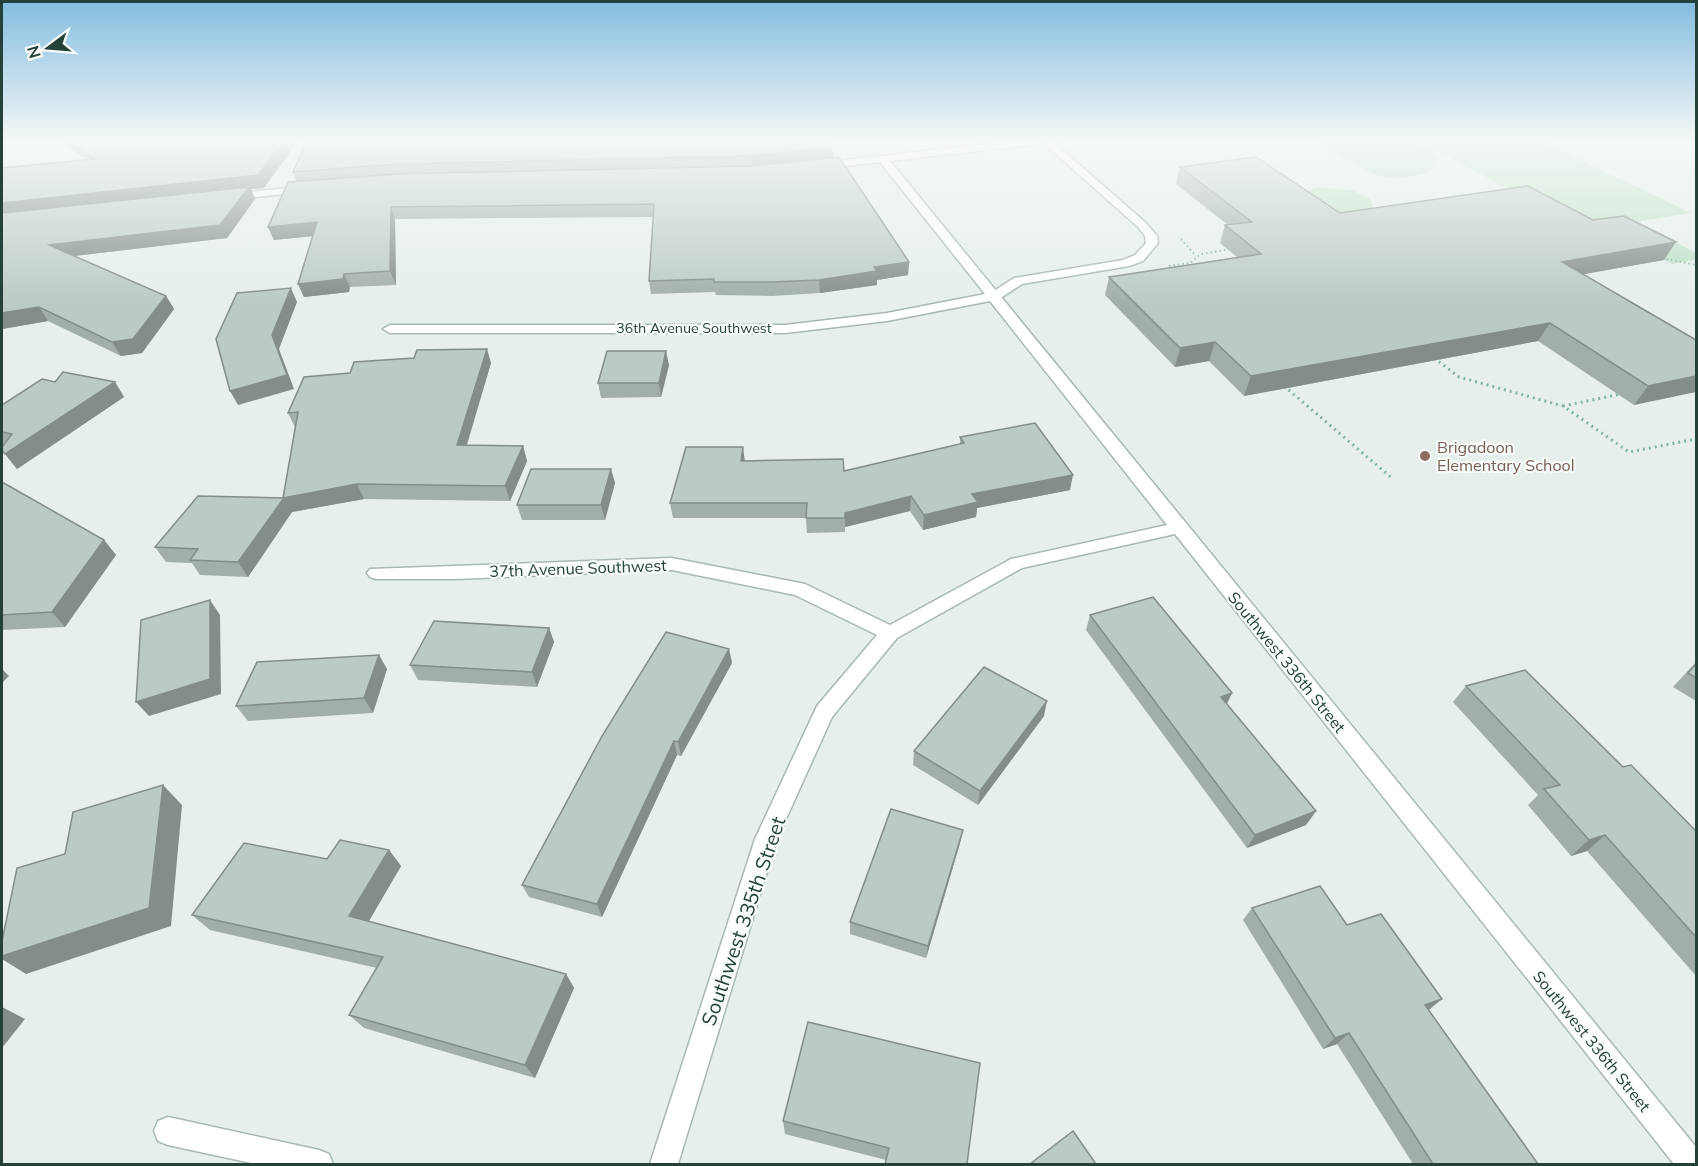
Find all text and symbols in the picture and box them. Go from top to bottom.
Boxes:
north arrow [18,18,78,78]
text: N [22,44,45,61]
street label: 36th Avenue Southwest [616,319,772,337]
place label: Brigadoon Elementary School [1437,437,1575,475]
marker: Brigadoon Elementary School [1418,449,1432,463]
street label: 37th Avenue Southwest [489,555,667,581]
street label: Southwest 336th Street [1224,587,1350,737]
street label: Southwest 335th Street [695,813,791,1029]
street label: Southwest 336th Street [1529,966,1655,1116]

